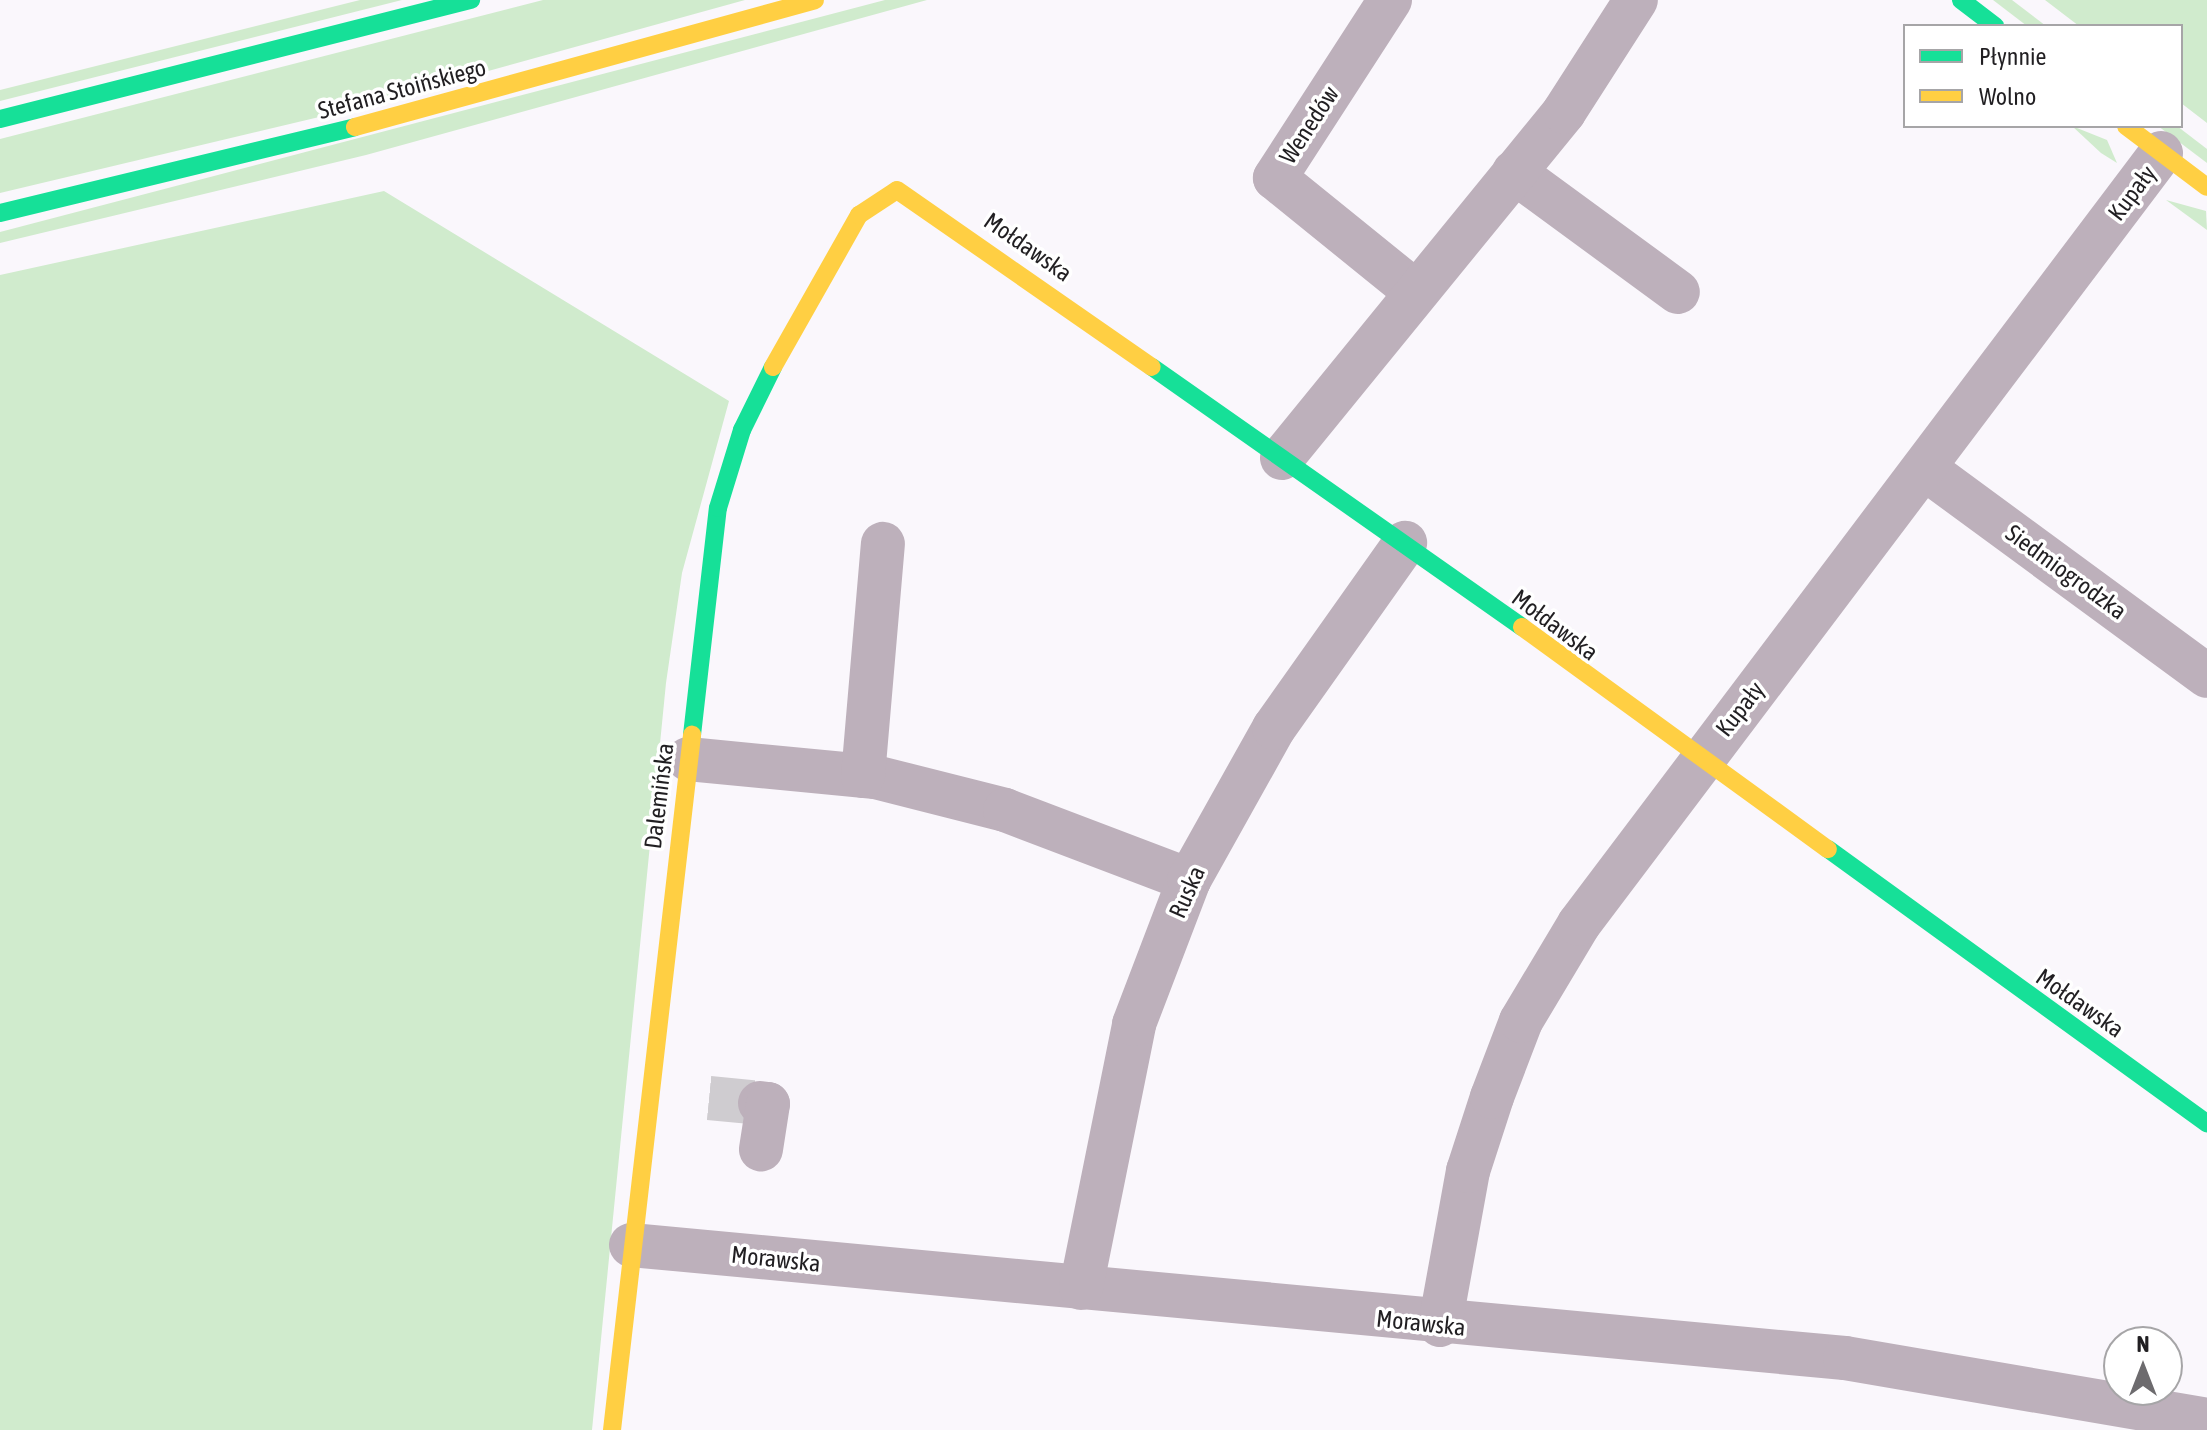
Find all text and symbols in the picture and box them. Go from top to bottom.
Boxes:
legend [1903,24,2183,128]
text: Płynnie [1979,43,2046,70]
street label: Stefana Stoińskiego [315,53,489,125]
street label: Wenedów [1273,81,1345,169]
text: Wolno [1979,83,2036,110]
street label: Kupały [2102,160,2162,226]
street label: Mołdawska [979,206,1077,288]
street label: Siedmiogrodzka [2000,519,2132,625]
street label: Mołdawska [1506,583,1604,667]
street label: Kupały [1710,676,1770,742]
street label: Dalemińska [638,742,680,850]
street label: Ruska [1163,862,1211,922]
street label: Mołdawska [2031,962,2129,1044]
street label: Morawska [730,1240,822,1278]
street label: Morawska [1375,1304,1467,1342]
north arrow [2103,1326,2183,1406]
text: N [2137,1331,2149,1357]

